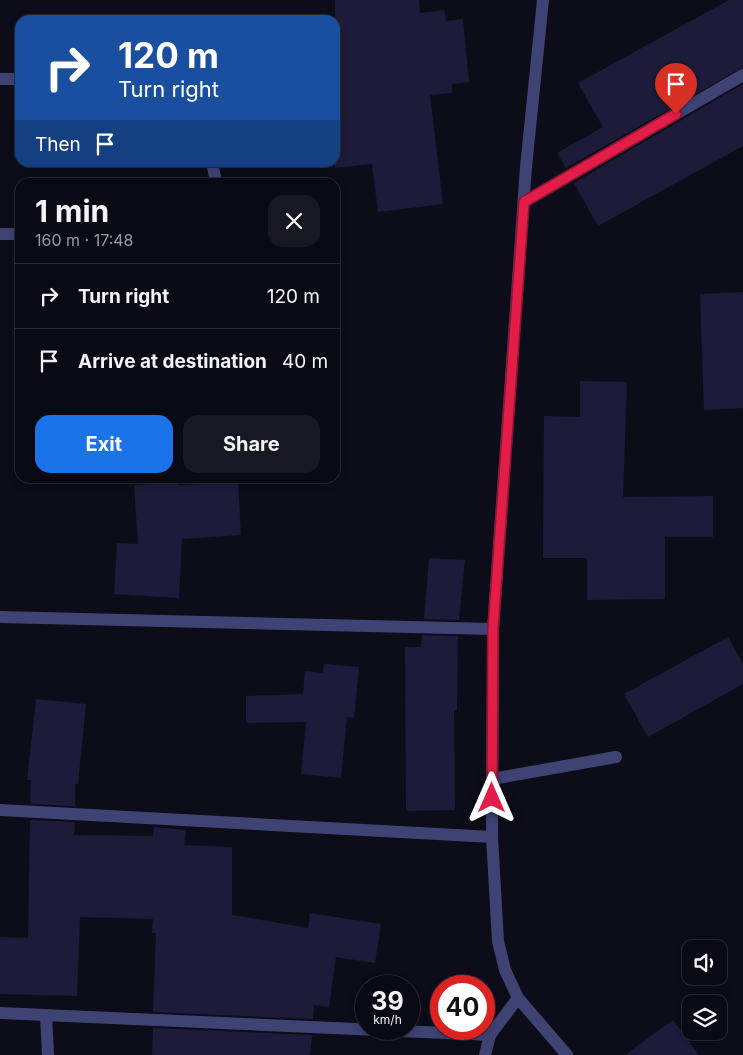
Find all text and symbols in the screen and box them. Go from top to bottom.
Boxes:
text: 120 m [118,34,219,76]
icon: right [35,35,100,100]
pin [655,63,697,114]
icon: arrive [662,70,690,98]
text: Turn right [118,76,219,102]
icon: arrive [91,130,119,158]
text: Then [35,133,81,156]
text: 1 min [35,193,109,229]
button: close [268,195,320,247]
text: 160 m · 17:48 [35,230,134,250]
icon: right [35,282,63,310]
text: Turn right [78,285,169,308]
text: 120 m [267,285,320,308]
icon: arrive [35,347,63,375]
text: Arrive at destination [78,350,267,373]
text: 40 m [282,350,328,373]
button: Exit [35,415,173,473]
button: Share [183,415,320,473]
position arrow [465,771,517,823]
map controls [682,940,727,1040]
button: sound [682,940,727,985]
speed limit sign: 40 [430,975,495,1040]
text: 39 [371,986,404,1016]
button: layers [682,995,727,1040]
text: km/h [373,1012,402,1027]

